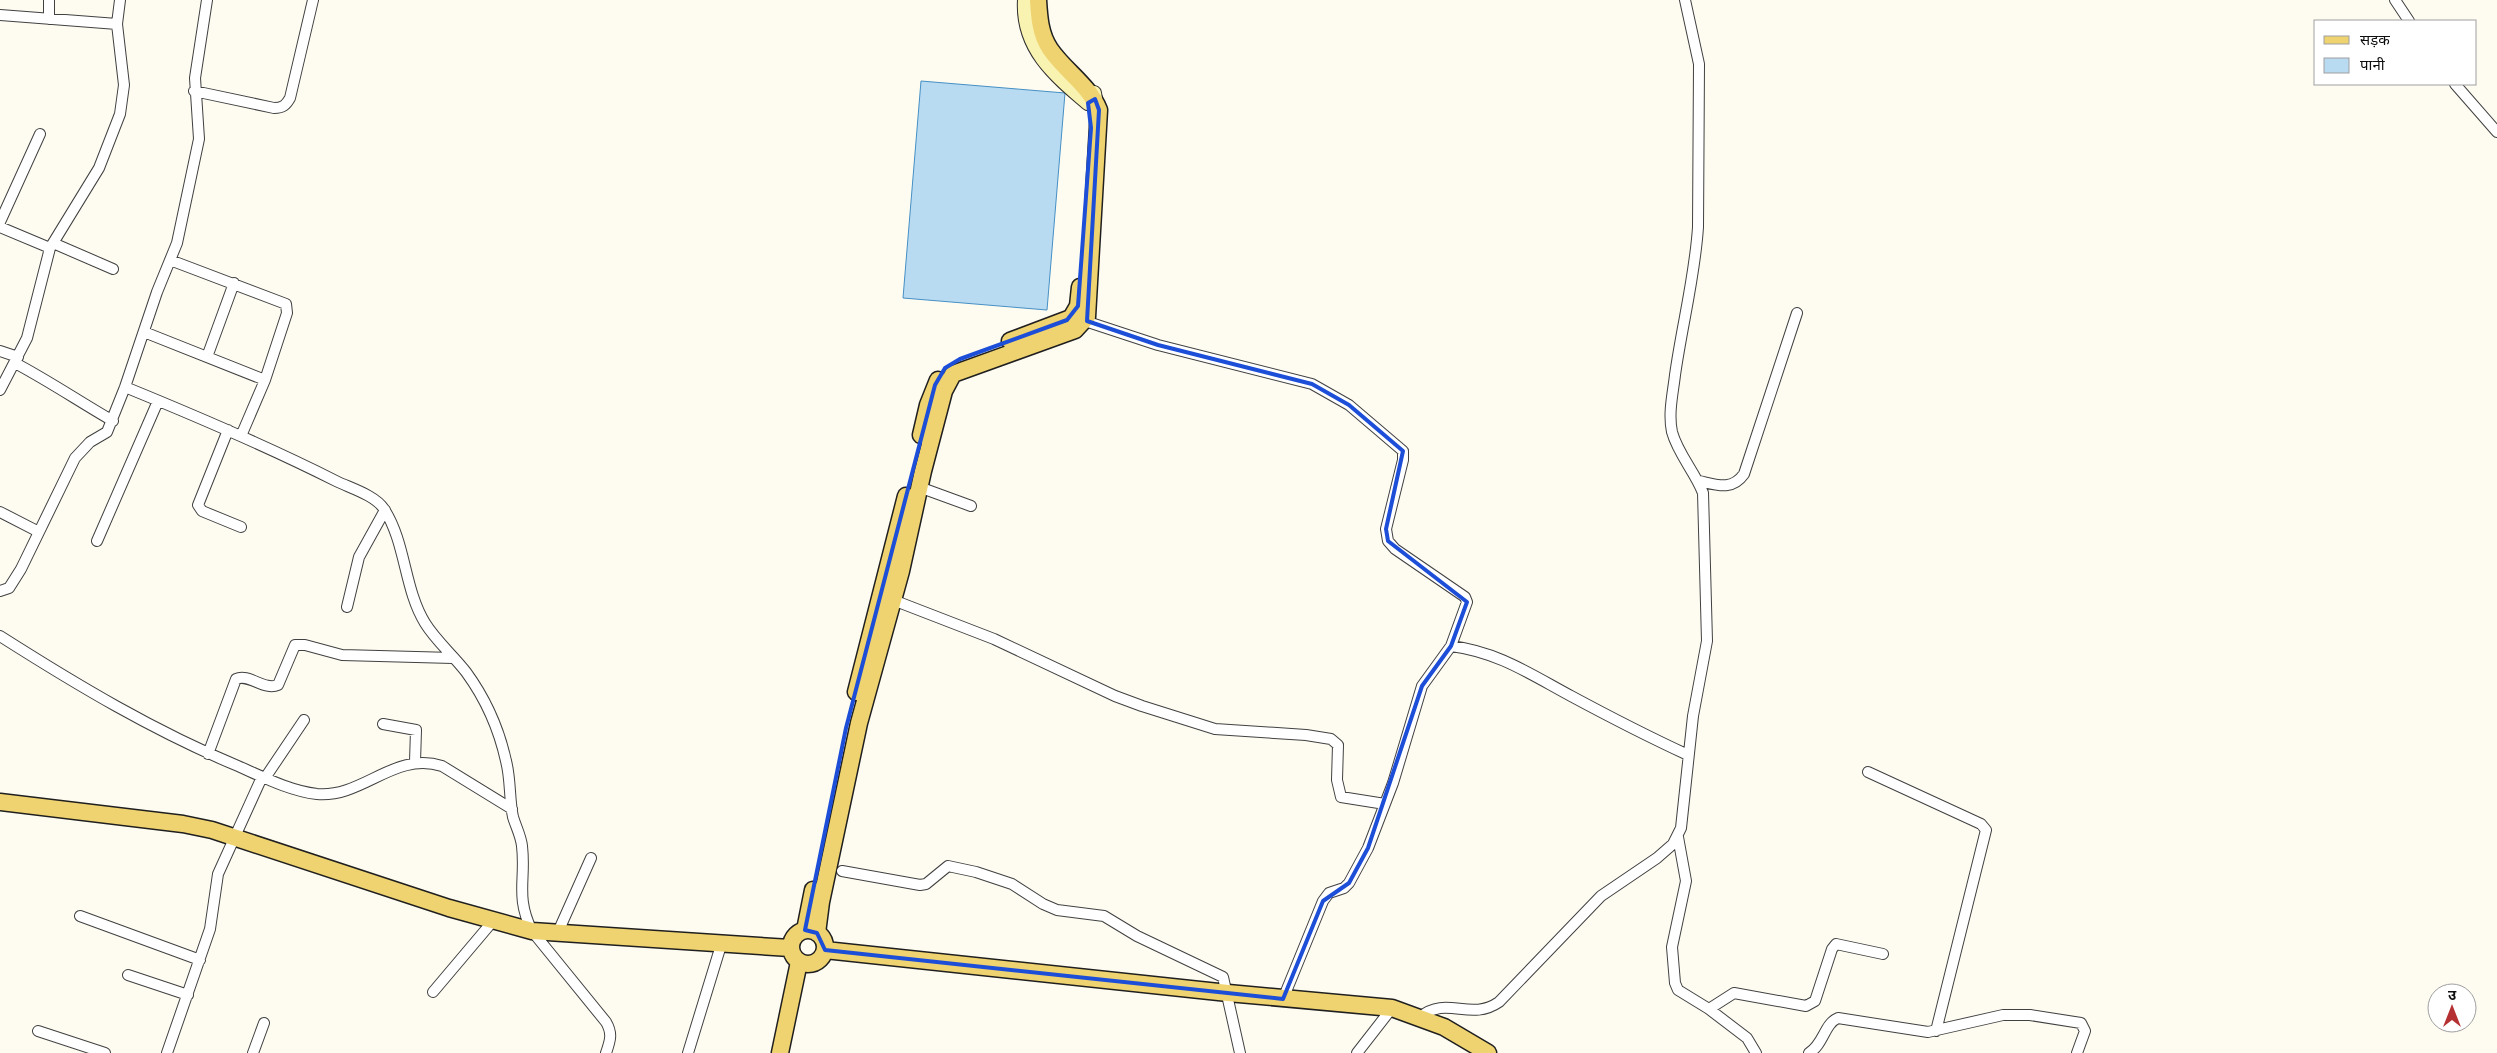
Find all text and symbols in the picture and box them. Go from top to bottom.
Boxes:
legend [2314,20,2477,85]
text: सड़क [2360,32,2390,48]
text: पानी [2360,57,2386,73]
north arrow [2427,983,2477,1033]
text: उ [2448,988,2457,1003]

